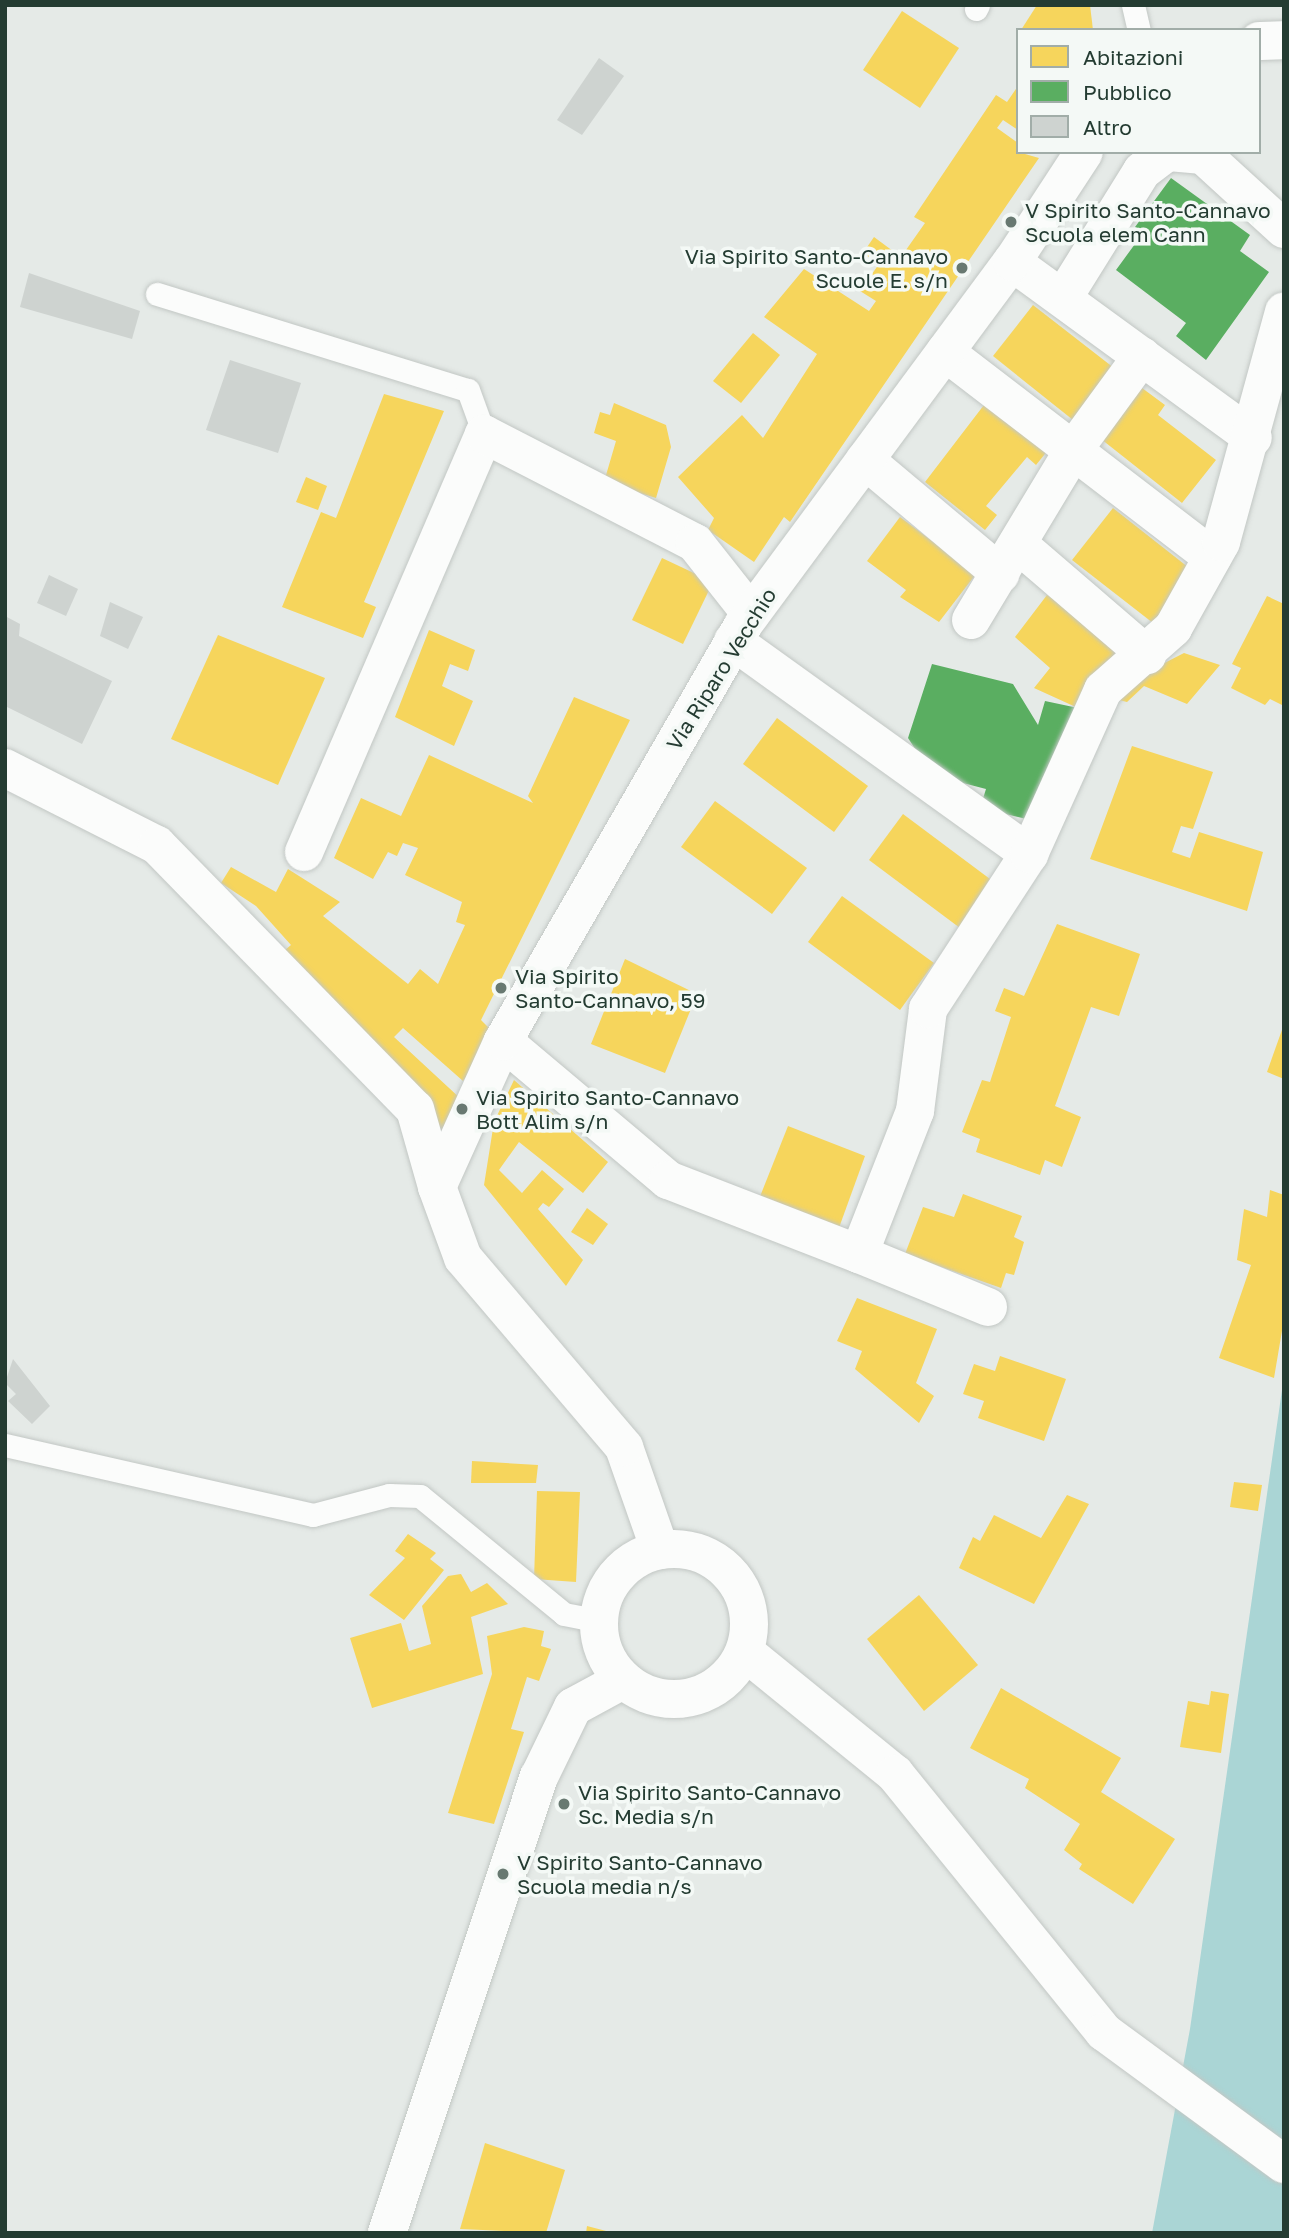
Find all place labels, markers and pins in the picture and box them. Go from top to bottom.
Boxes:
place label: V Spirito Santo-Cannavo Scuola elem Cann [1025,197,1271,247]
marker: V Spirito Santo-Cannavo Scuola elem Cann [1003,214,1019,230]
place label: Via Spirito Santo-Cannavo Scuole E. s/n [685,243,948,293]
marker: Via Spirito Santo-Cannavo Scuole E. s/n [954,260,970,276]
place label: Via Spirito Santo-Cannavo, 59 [515,963,705,1013]
marker: Via Spirito Santo-Cannavo, 59 [493,980,509,996]
place label: Via Spirito Santo-Cannavo Bott Alim s/n [476,1084,739,1134]
marker: Via Spirito Santo-Cannavo Bott Alim s/n [454,1101,470,1117]
place label: Via Spirito Santo-Cannavo Sc. Media s/n [578,1779,841,1829]
marker: Via Spirito Santo-Cannavo Sc. Media s/n [556,1796,572,1812]
place label: V Spirito Santo-Cannavo Scuola media n/s [517,1849,763,1899]
marker: V Spirito Santo-Cannavo Scuola media n/s [495,1866,511,1882]

